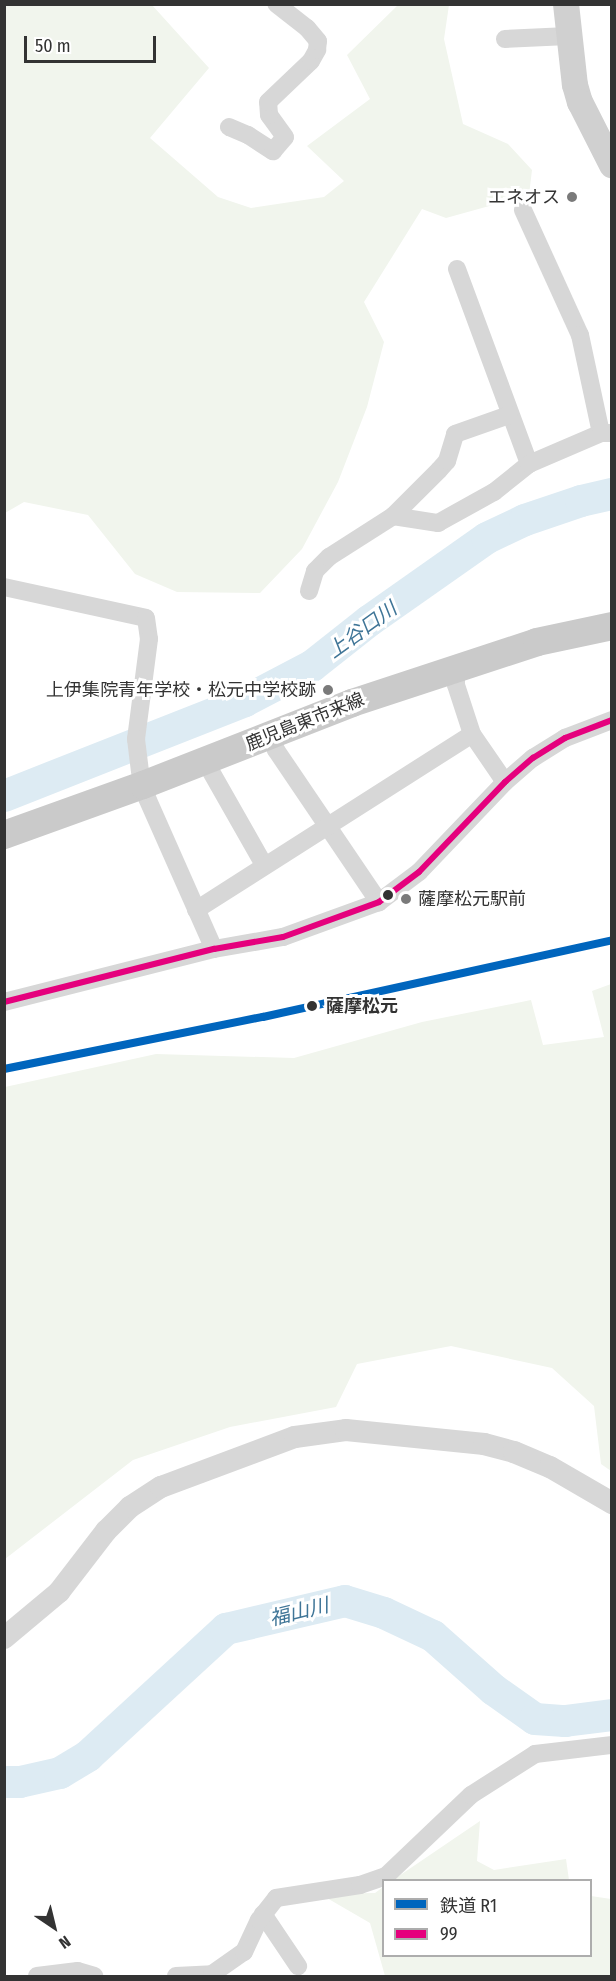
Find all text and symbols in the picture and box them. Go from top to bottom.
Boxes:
scale bar [27,24,159,62]
text: 50 m [35,35,71,57]
place label: エネオス [488,186,560,208]
marker: エネオス [565,190,579,204]
water label: 上谷口川 [323,597,401,663]
place label: 上伊集院青年学校・松元中学校跡 [46,679,316,701]
marker: 上伊集院青年学校・松元中学校跡 [321,683,335,697]
street label: 鹿児島東市来線 [243,688,367,756]
place label: 薩摩松元駅前 [418,888,526,910]
unlabelled marker [382,889,394,901]
marker: 薩摩松元駅前 [399,892,413,906]
place label: 薩摩松元 [326,995,398,1017]
marker: 薩摩松元 [303,997,321,1015]
water label: 福山川 [267,1593,331,1631]
legend [382,1879,592,1957]
text: 鉄道 R1 [440,1895,497,1917]
north arrow [24,1897,84,1957]
text: 99 [440,1923,458,1945]
text: N [55,1932,74,1953]

